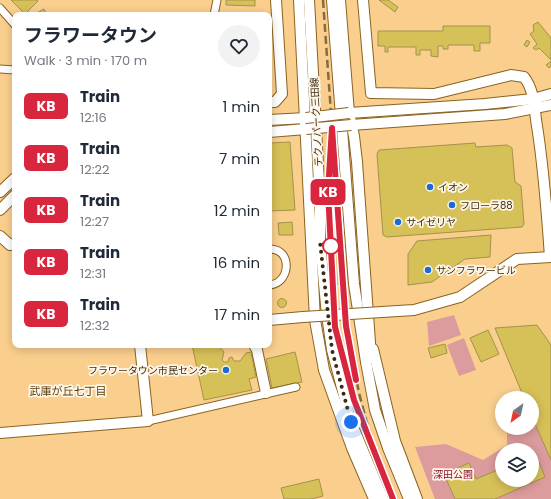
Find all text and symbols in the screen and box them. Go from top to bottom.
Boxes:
text: フラワータウン [24,22,157,49]
button: heart [218,25,260,67]
text: Walk · 3 min · 170 m [24,51,147,70]
street label: テクノパーク三田線 [307,77,326,167]
text: Train [80,86,120,107]
text: KB [37,96,55,116]
text: 1 min [222,96,260,117]
text: 12:16 [80,108,107,127]
text: Train [80,138,120,159]
text: KB [37,148,55,168]
text: 7 min [219,148,260,169]
text: 12:22 [80,160,109,179]
line badge: KB [310,179,346,205]
place label: イオン [438,180,468,195]
text: KB [319,182,337,202]
marker: イオン [425,182,435,192]
text: Train [80,190,120,211]
place label: フローラ88 [460,198,513,213]
text: KB [37,200,55,220]
text: 12 min [214,200,260,221]
marker: フローラ88 [447,200,457,210]
text: 12:27 [80,212,109,231]
place label: サイゼリヤ [406,215,456,230]
marker: サイゼリヤ [393,217,403,227]
unlabelled marker [322,237,340,255]
text: Train [80,242,120,263]
text: KB [37,252,55,272]
text: 16 min [213,252,260,273]
place label: サンフラワービル [436,263,516,278]
text: 12:31 [80,264,106,283]
marker: サンフラワービル [423,265,433,275]
text: Train [80,294,120,315]
text: KB [37,304,55,324]
text: 17 min [214,304,260,325]
text: 12:32 [80,316,110,335]
place label: フラワータウン市民センター [88,363,218,378]
marker: フラワータウン市民センター [221,365,231,375]
district label: 武庫が丘七丁目 [30,383,107,399]
north arrow [495,391,539,435]
map controls [495,391,539,487]
your location [341,412,361,432]
button: layers [495,443,539,487]
park label: 深田公園 [433,467,473,482]

